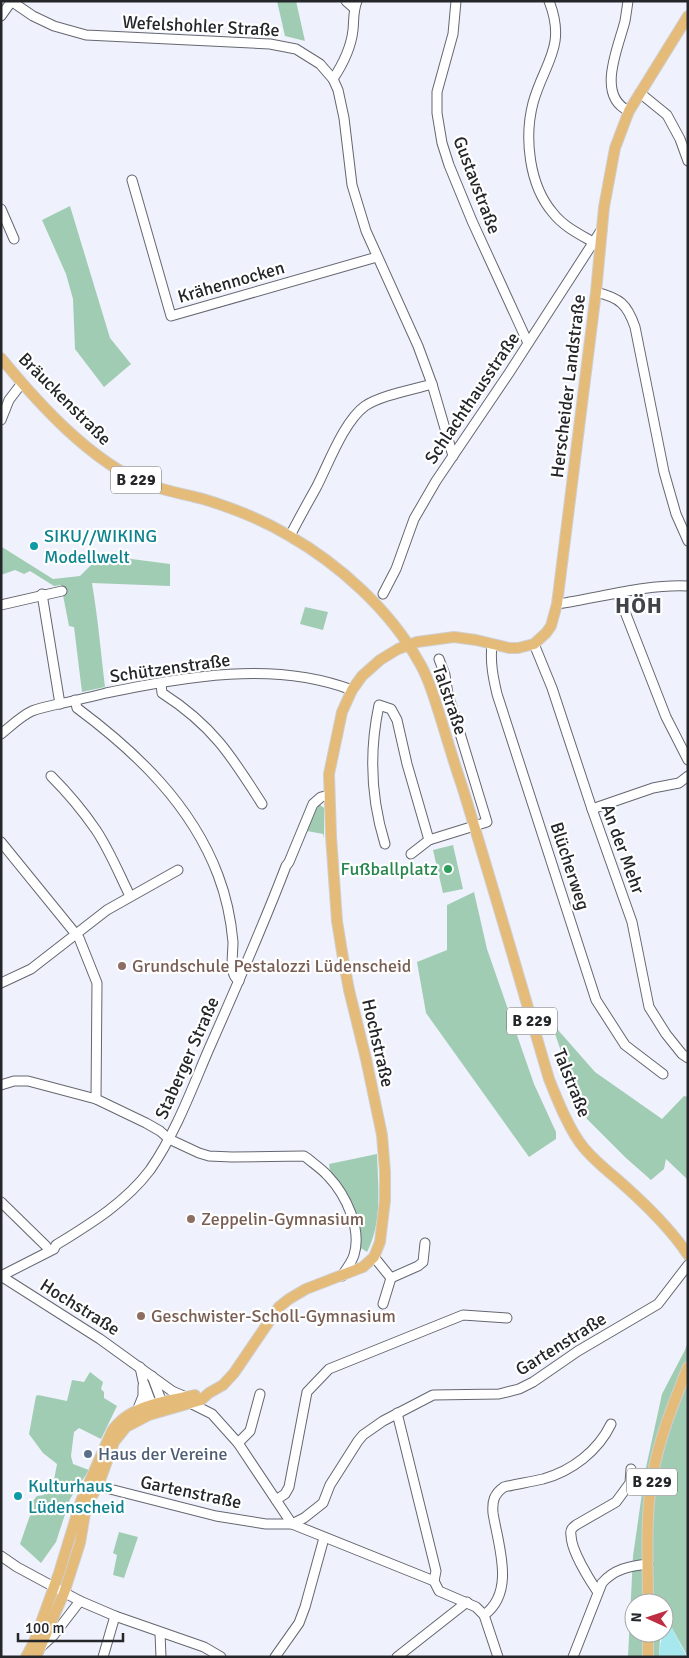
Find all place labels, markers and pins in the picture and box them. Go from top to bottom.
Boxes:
place label: SIKU//WIKING Modellwelt [44,525,157,568]
marker: SIKU//WIKING Modellwelt [28,540,40,552]
place label: Fußballplatz [341,858,438,880]
marker: Fußballplatz [442,863,454,875]
place label: Grundschule Pestalozzi Lüdenscheid [132,955,411,977]
marker: Grundschule Pestalozzi Lüdenscheid [116,960,128,972]
place label: Zeppelin-Gymnasium [201,1208,364,1230]
marker: Zeppelin-Gymnasium [185,1213,197,1225]
place label: Geschwister-Scholl-Gymnasium [151,1305,396,1327]
marker: Geschwister-Scholl-Gymnasium [135,1310,147,1322]
place label: Haus der Vereine [98,1443,228,1465]
marker: Haus der Vereine [82,1448,94,1460]
place label: Kulturhaus Lüdenscheid [28,1475,125,1518]
marker: Kulturhaus Lüdenscheid [12,1490,24,1502]

